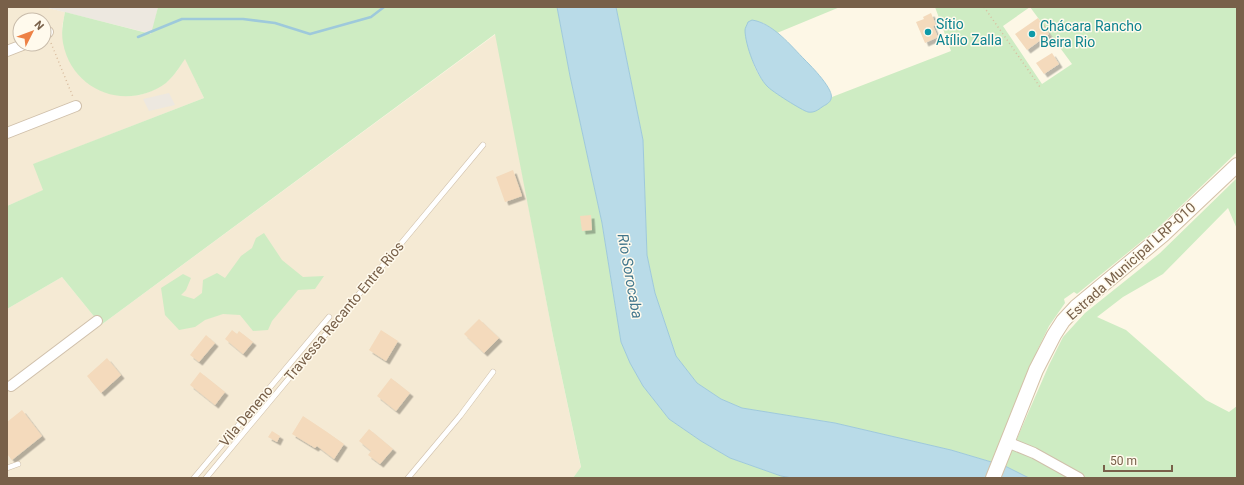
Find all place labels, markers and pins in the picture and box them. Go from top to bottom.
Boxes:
place label: Sítio Atílio Zalla [936,16,1002,48]
place label: Chácara Rancho Beira Rio [1040,18,1142,50]
marker: Sítio Atílio Zalla [923,27,933,37]
marker: Chácara Rancho Beira Rio [1027,29,1037,39]

